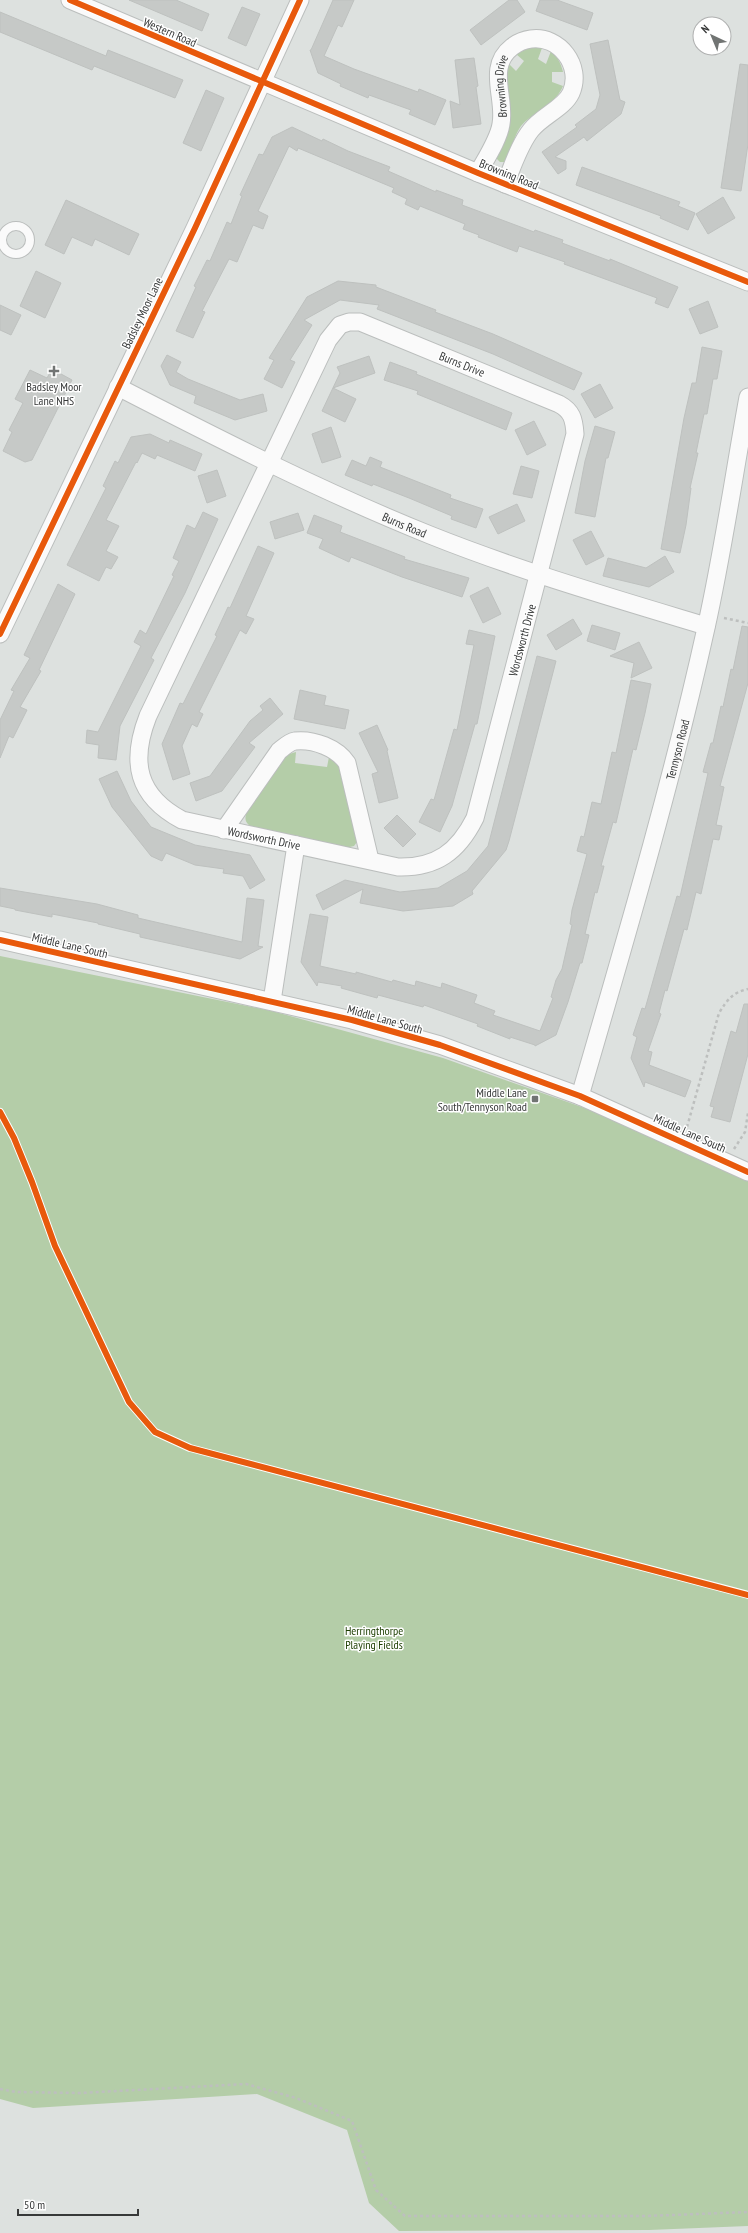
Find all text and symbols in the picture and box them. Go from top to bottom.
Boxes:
street label: Western Road [141,14,199,50]
north arrow [692,16,732,56]
text: N [698,22,712,36]
street label: Browning Drive [491,51,511,117]
street label: Browning Road [477,155,541,193]
street label: Badsley Moor Lane [118,275,166,351]
street label: Burns Drive [437,348,487,380]
marker: Badsley Moor Lane NHS [48,365,60,377]
place label: Badsley Moor Lane NHS [26,379,82,408]
street label: Burns Road [380,509,429,540]
street label: Wordsworth Drive [505,602,539,678]
street label: Tennyson Road [662,718,692,781]
street label: Wordsworth Drive [226,823,302,853]
street label: Middle Lane South [31,929,109,961]
street label: Middle Lane South [346,1001,424,1037]
place label: Middle Lane South/Tennyson Road [438,1085,527,1114]
marker: Middle Lane South/Tennyson Road [530,1094,540,1104]
street label: Middle Lane South [652,1110,728,1156]
park label: Herringthorpe Playing Fields [345,1623,403,1652]
scale bar [18,2191,138,2217]
text: 50 m [24,2197,45,2212]

